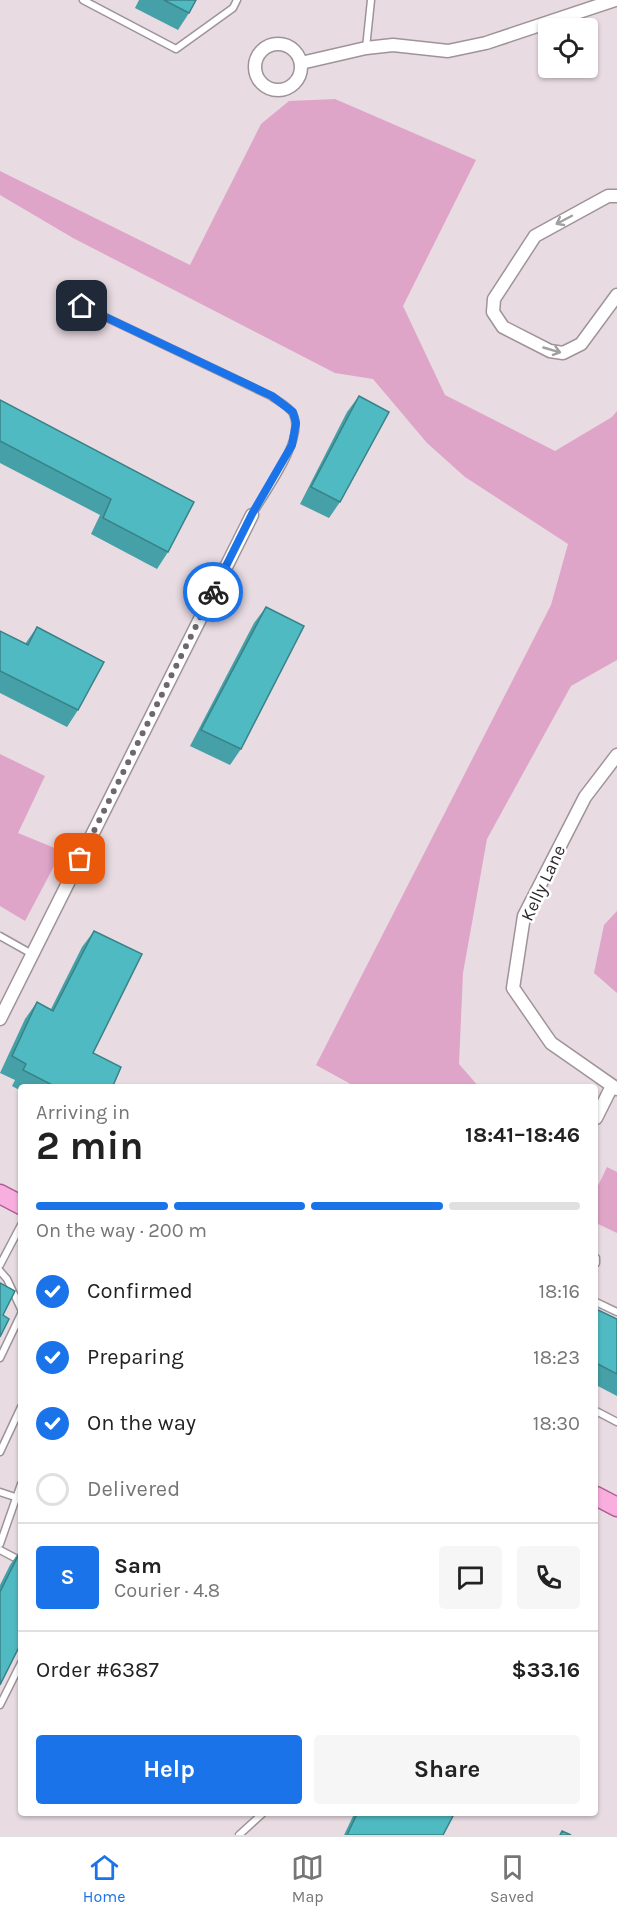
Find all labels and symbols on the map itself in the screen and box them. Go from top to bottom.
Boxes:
one-way arrow [556,215,574,226]
pin [56,280,107,331]
one-way arrow [542,345,561,356]
courier [183,562,243,622]
pin [54,833,105,884]
street label: Kelly Lane [516,841,570,925]

